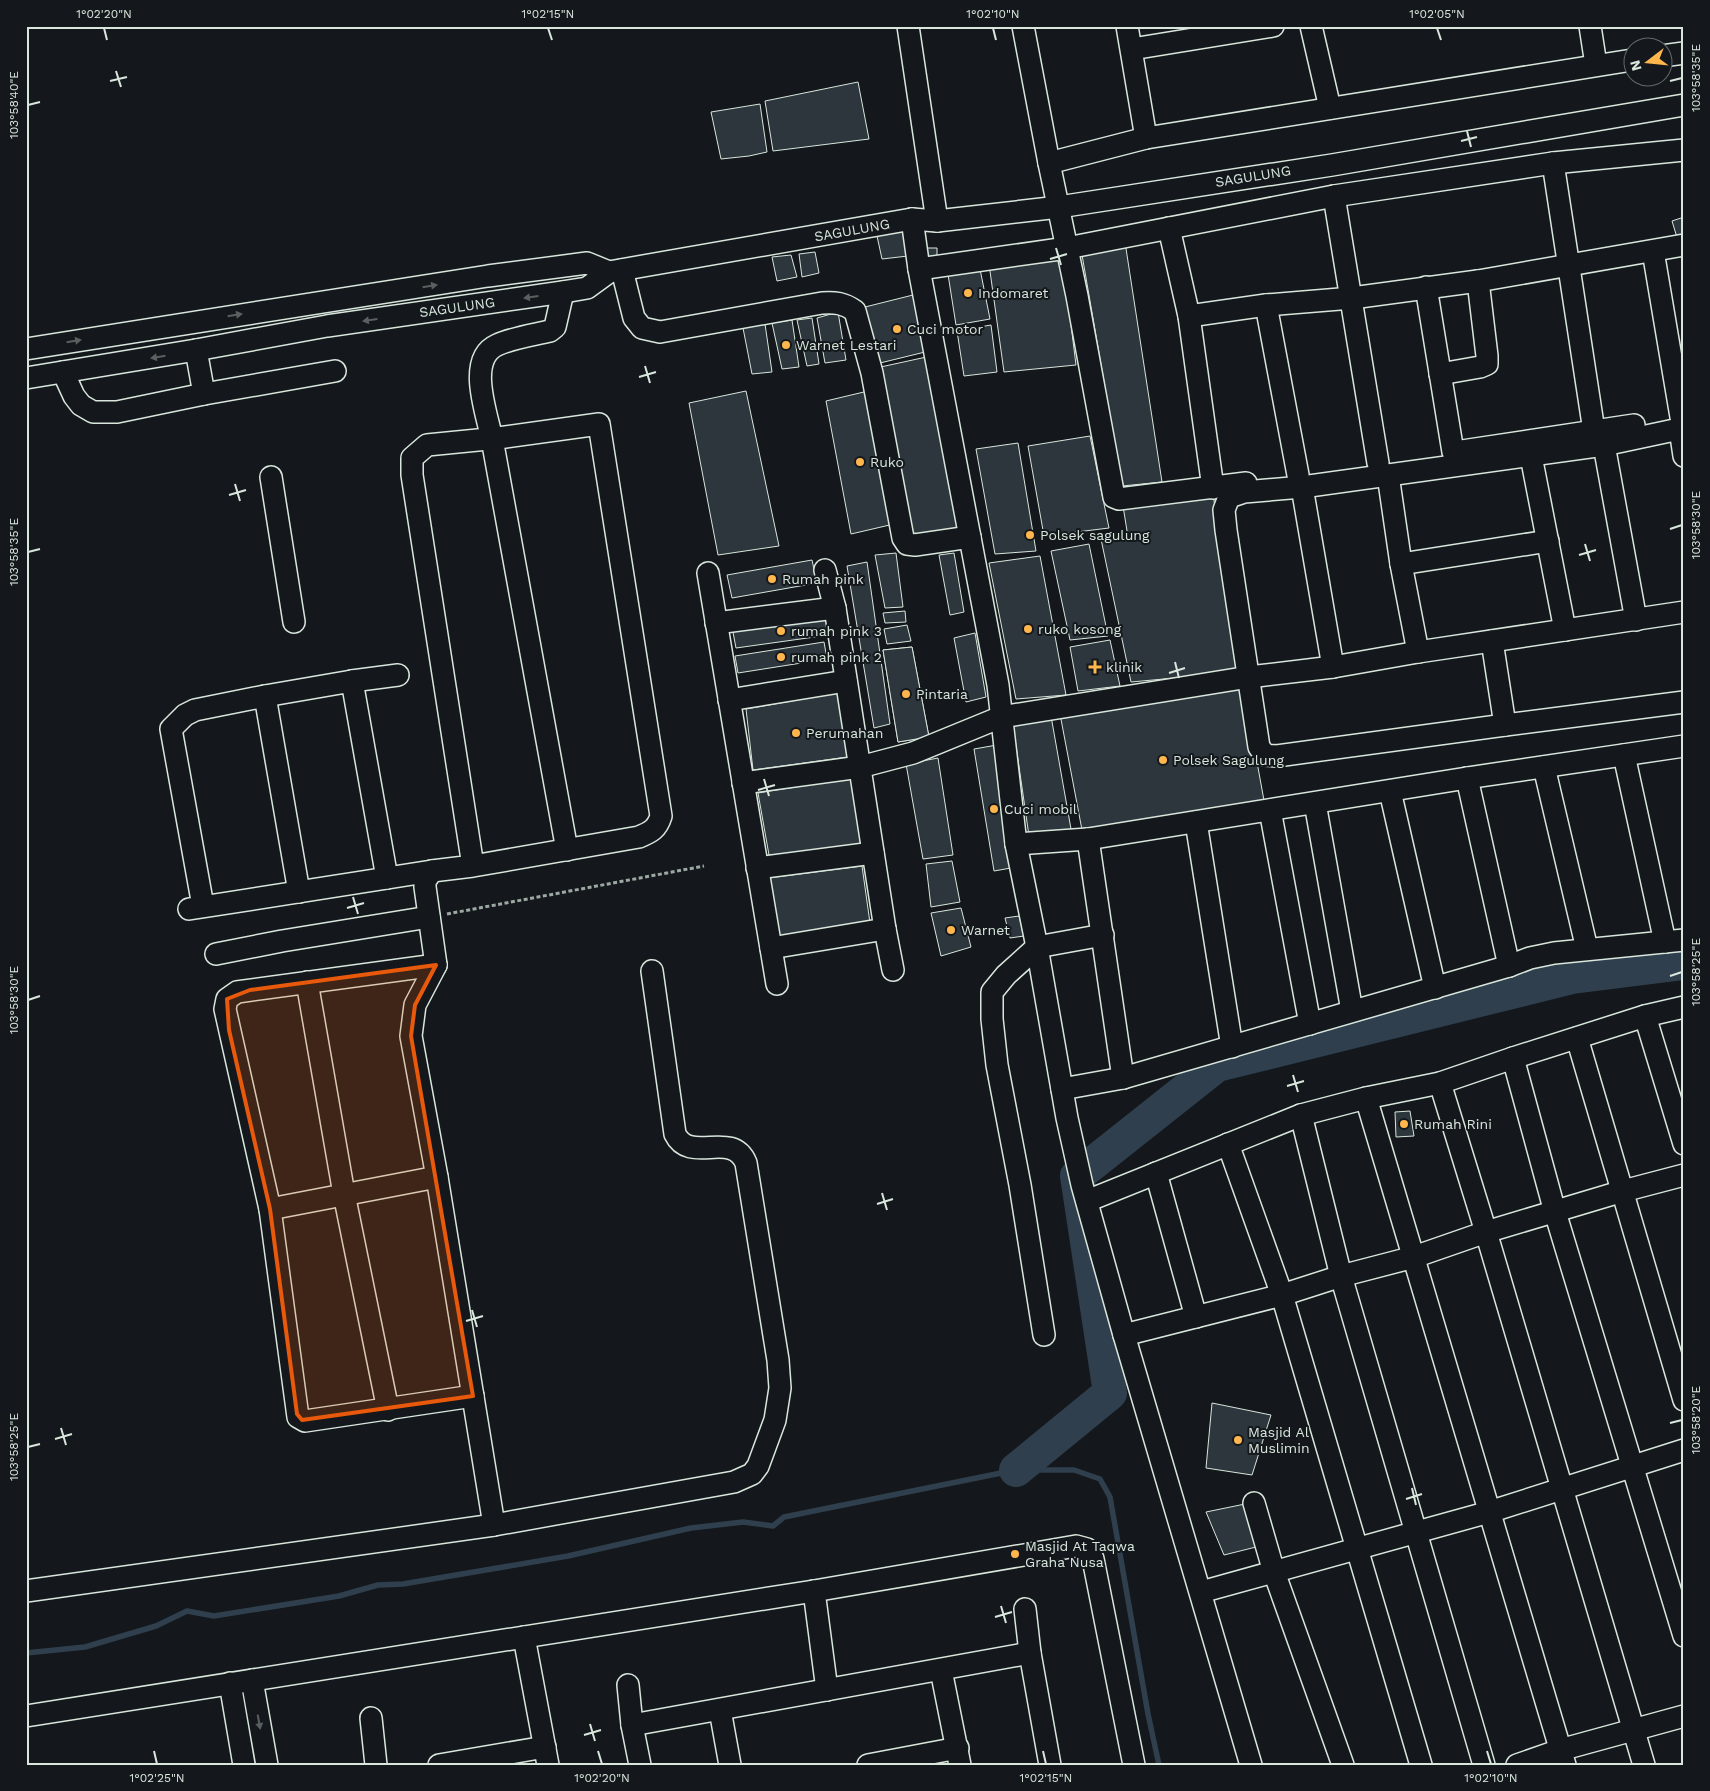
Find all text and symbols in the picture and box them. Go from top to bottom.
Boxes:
text: 1°02'20"N [76,7,132,21]
text: 1°02'15"N [522,7,574,21]
text: 1°02'10"N [966,7,1020,21]
text: 1°02'05"N [1409,7,1465,21]
north arrow [1622,38,1672,88]
text: 103°58'35"E [1689,44,1703,112]
text: N [1626,58,1645,73]
text: 103°58'40"E [7,71,21,139]
street label: SAGULUNG [1214,162,1292,190]
street label: SAGULUNG [813,215,891,245]
one-way arrow [422,281,438,289]
place label: Indomaret [978,285,1049,301]
marker: Indomaret [962,287,974,299]
one-way arrow [523,293,539,301]
street label: SAGULUNG [418,294,496,320]
one-way arrow [227,311,243,319]
one-way arrow [362,316,378,324]
place label: Cuci motor [907,321,983,337]
marker: Cuci motor [891,323,903,335]
one-way arrow [67,337,83,345]
place label: Warnet Lestari [796,337,897,353]
marker: Warnet Lestari [780,339,792,351]
one-way arrow [150,353,166,361]
place label: Ruko [870,454,904,470]
marker: Ruko [854,456,866,468]
text: 103°58'30"E [1689,490,1703,559]
text: 103°58'35"E [7,518,21,586]
place label: Polsek sagulung [1040,527,1150,543]
marker: Polsek sagulung [1024,529,1036,541]
place label: Rumah pink [782,571,864,587]
marker: Rumah pink [766,573,778,585]
place label: ruko kosong [1038,621,1122,637]
place label: rumah pink 3 [791,623,882,639]
marker: ruko kosong [1022,623,1034,635]
marker: rumah pink 3 [775,625,787,637]
place label: rumah pink 2 [791,649,882,665]
marker: rumah pink 2 [775,651,787,663]
place label: klinik [1106,659,1142,675]
marker: klinik [1088,660,1102,674]
place label: Pintaria [916,686,968,702]
marker: Pintaria [900,688,912,700]
place label: Perumahan [806,725,883,741]
marker: Perumahan [790,727,802,739]
place label: Polsek Sagulung [1173,752,1284,768]
marker: Polsek Sagulung [1157,754,1169,766]
place label: Cuci mobil [1004,801,1078,817]
marker: Cuci mobil [988,803,1000,815]
place label: Warnet [961,922,1010,938]
marker: Warnet [945,924,957,936]
text: 103°58'25"E [1689,938,1703,1006]
text: 103°58'30"E [7,965,21,1034]
place label: Rumah Rini [1414,1116,1492,1132]
marker: Rumah Rini [1398,1118,1410,1130]
text: 103°58'20"E [1689,1385,1703,1454]
text: 103°58'25"E [7,1413,21,1481]
place label: Masjid Al Muslimin [1248,1424,1310,1456]
marker: Masjid Al Muslimin [1232,1434,1244,1446]
place label: Masjid At Taqwa Graha Nusa [1025,1538,1135,1570]
marker: Masjid At Taqwa Graha Nusa [1009,1548,1021,1560]
one-way arrow [256,1715,264,1731]
text: 1°02'25"N [129,1771,185,1785]
text: 1°02'20"N [574,1771,630,1785]
text: 1°02'15"N [1020,1771,1072,1785]
text: 1°02'10"N [1464,1771,1518,1785]

